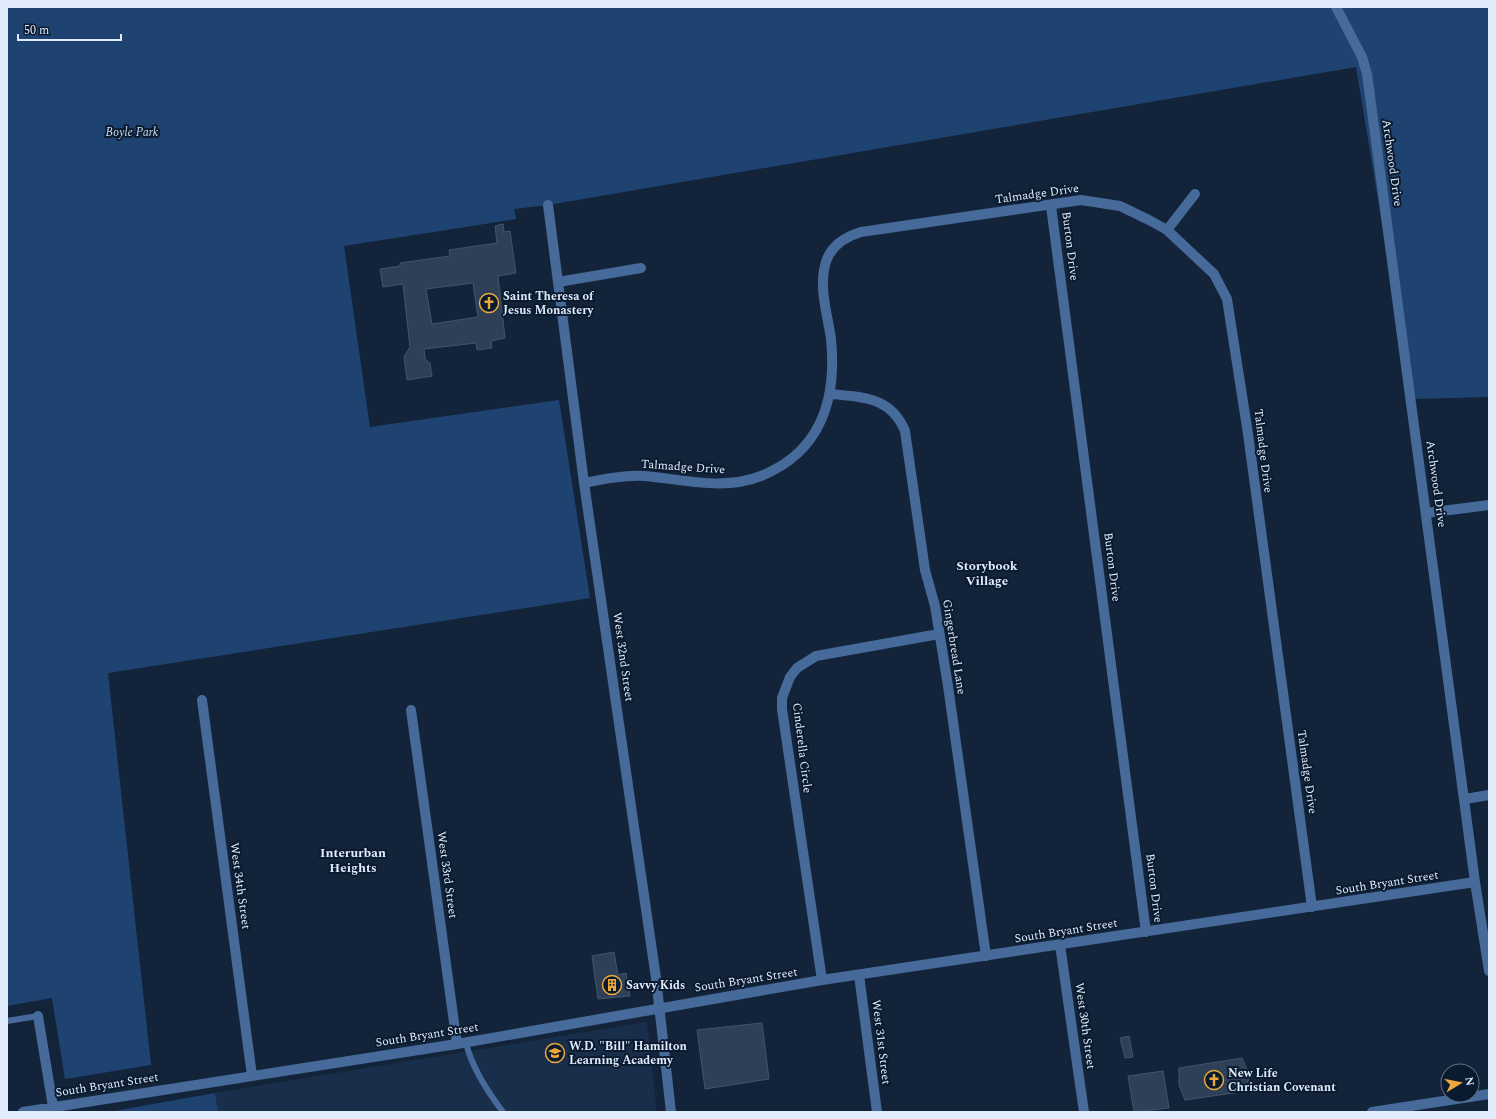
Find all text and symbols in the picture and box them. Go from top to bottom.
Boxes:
scale bar [18,16,121,42]
text: 50 m [24,21,49,40]
street label: Archwood Drive [1376,118,1408,208]
park label: Boyle Park [106,123,159,142]
street label: Talmadge Drive [994,179,1080,209]
street label: Burton Drive [1056,210,1084,282]
place label: Saint Theresa of Jesus Monastery [503,287,595,320]
church icon: Saint Theresa of Jesus Monastery [478,292,500,314]
street label: Talmadge Drive [1248,408,1278,494]
street label: Archwood Drive [1420,439,1452,529]
street label: Talmadge Drive [640,455,726,479]
street label: Burton Drive [1098,531,1126,603]
district label: Storybook Village [956,556,1018,591]
street label: Gingerbread Lane [937,598,971,696]
street label: West 32nd Street [607,611,639,703]
street label: Cinderella Circle [787,702,817,794]
street label: Talmadge Drive [1292,729,1322,815]
street label: West 33rd Street [431,830,463,920]
street label: West 34th Street [225,841,255,931]
district label: Interurban Heights [320,843,386,878]
street label: Burton Drive [1140,852,1168,924]
street label: South Bryant Street [1334,865,1440,901]
street label: South Bryant Street [1013,913,1119,949]
street label: South Bryant Street [693,962,799,998]
building icon: Savvy Kids [601,974,623,996]
place label: Savvy Kids [626,976,685,995]
street label: West 30th Street [1070,981,1100,1071]
street label: West 31st Street [866,998,896,1086]
street label: South Bryant Street [374,1017,480,1053]
place label: W.D. "Bill" Hamilton Learning Academy [569,1037,687,1070]
school or university icon: W.D. "Bill" Hamilton Learning Academy [544,1042,566,1064]
north arrow [1440,1063,1480,1103]
place label: New Life Christian Covenant [1228,1064,1336,1097]
street label: South Bryant Street [54,1067,160,1103]
church icon: New Life Christian Covenant [1203,1069,1225,1091]
text: N [1460,1075,1479,1087]

